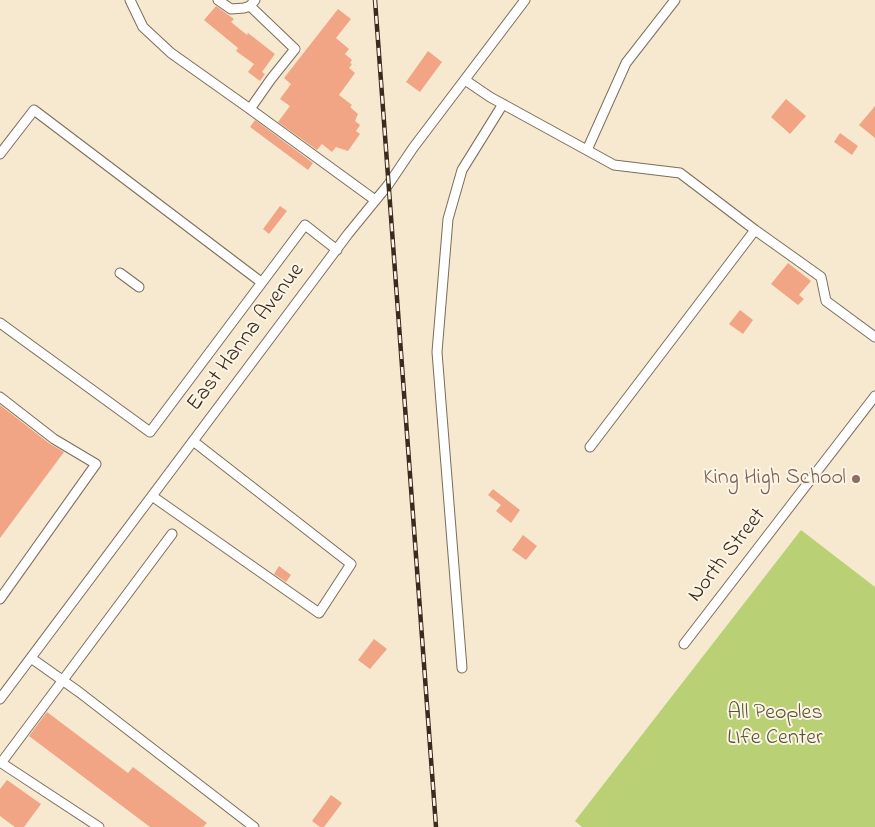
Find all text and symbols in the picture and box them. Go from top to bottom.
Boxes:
street label: East Hanna Avenue [183,259,311,417]
place label: King High School [703,466,846,492]
marker: King High School [850,473,862,485]
street label: North Street [683,504,773,608]
park label: All Peoples LIfe Center [727,701,823,752]

